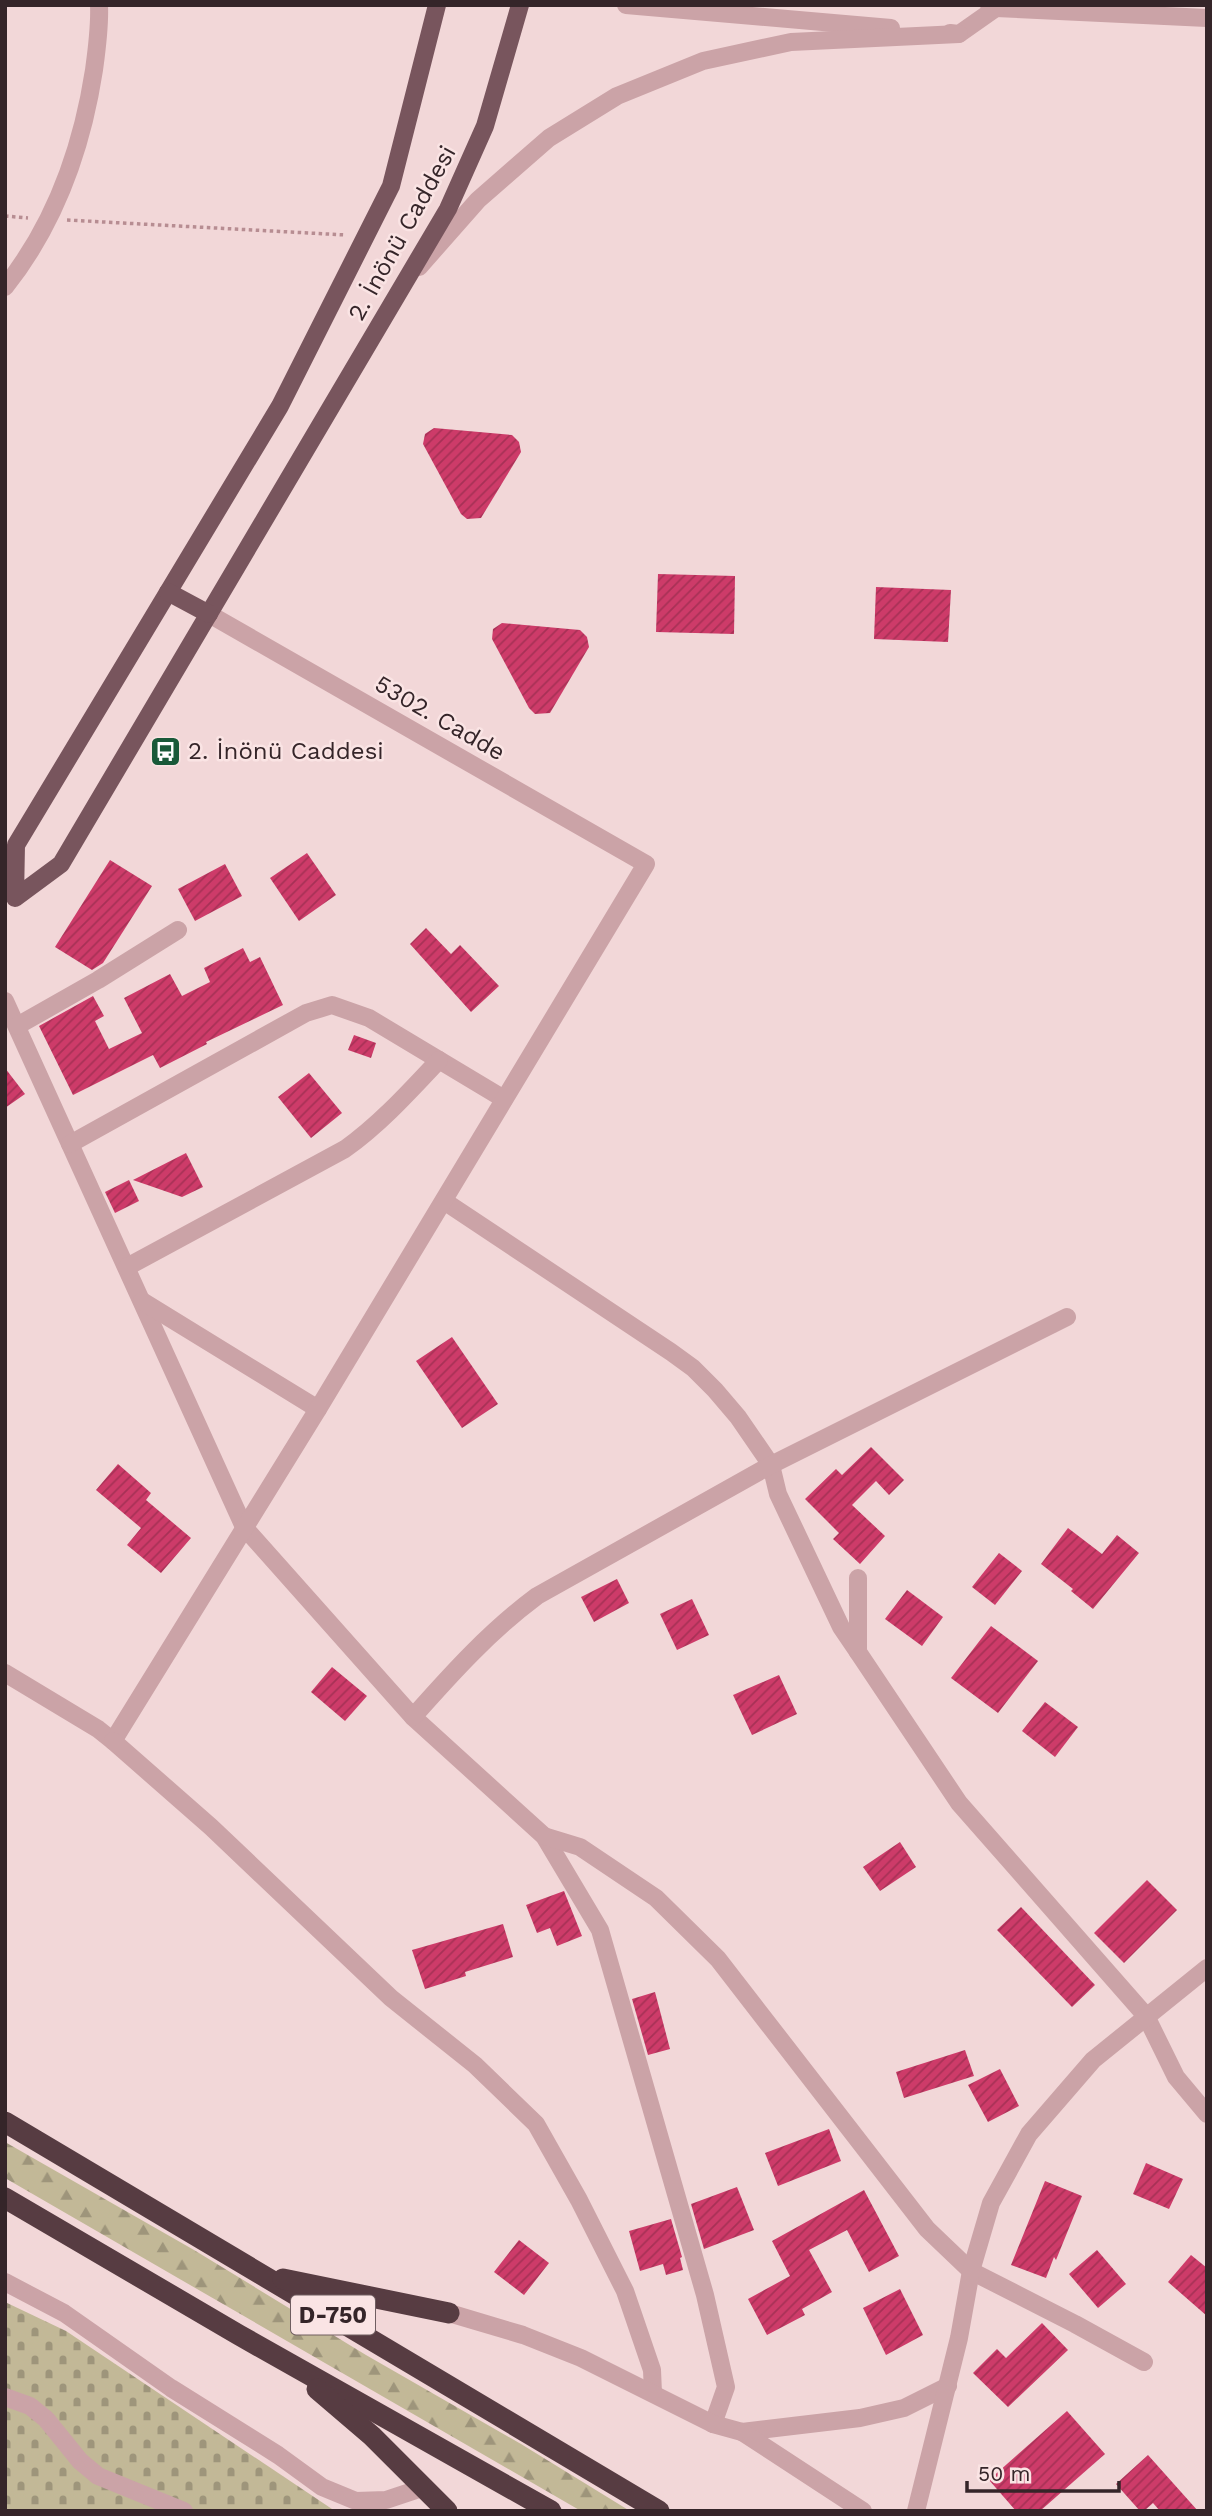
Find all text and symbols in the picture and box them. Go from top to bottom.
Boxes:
street label: 2. İnönü Caddesi [342,141,462,325]
street label: 5302. Cadde [370,670,510,766]
bus stop icon: 2. İnönü Caddesi [148,734,182,768]
place label: 2. İnönü Caddesi [188,737,384,765]
road number: D-750 [291,2296,375,2334]
scale bar [967,2450,1119,2494]
text: 50 m [978,2461,1030,2486]

